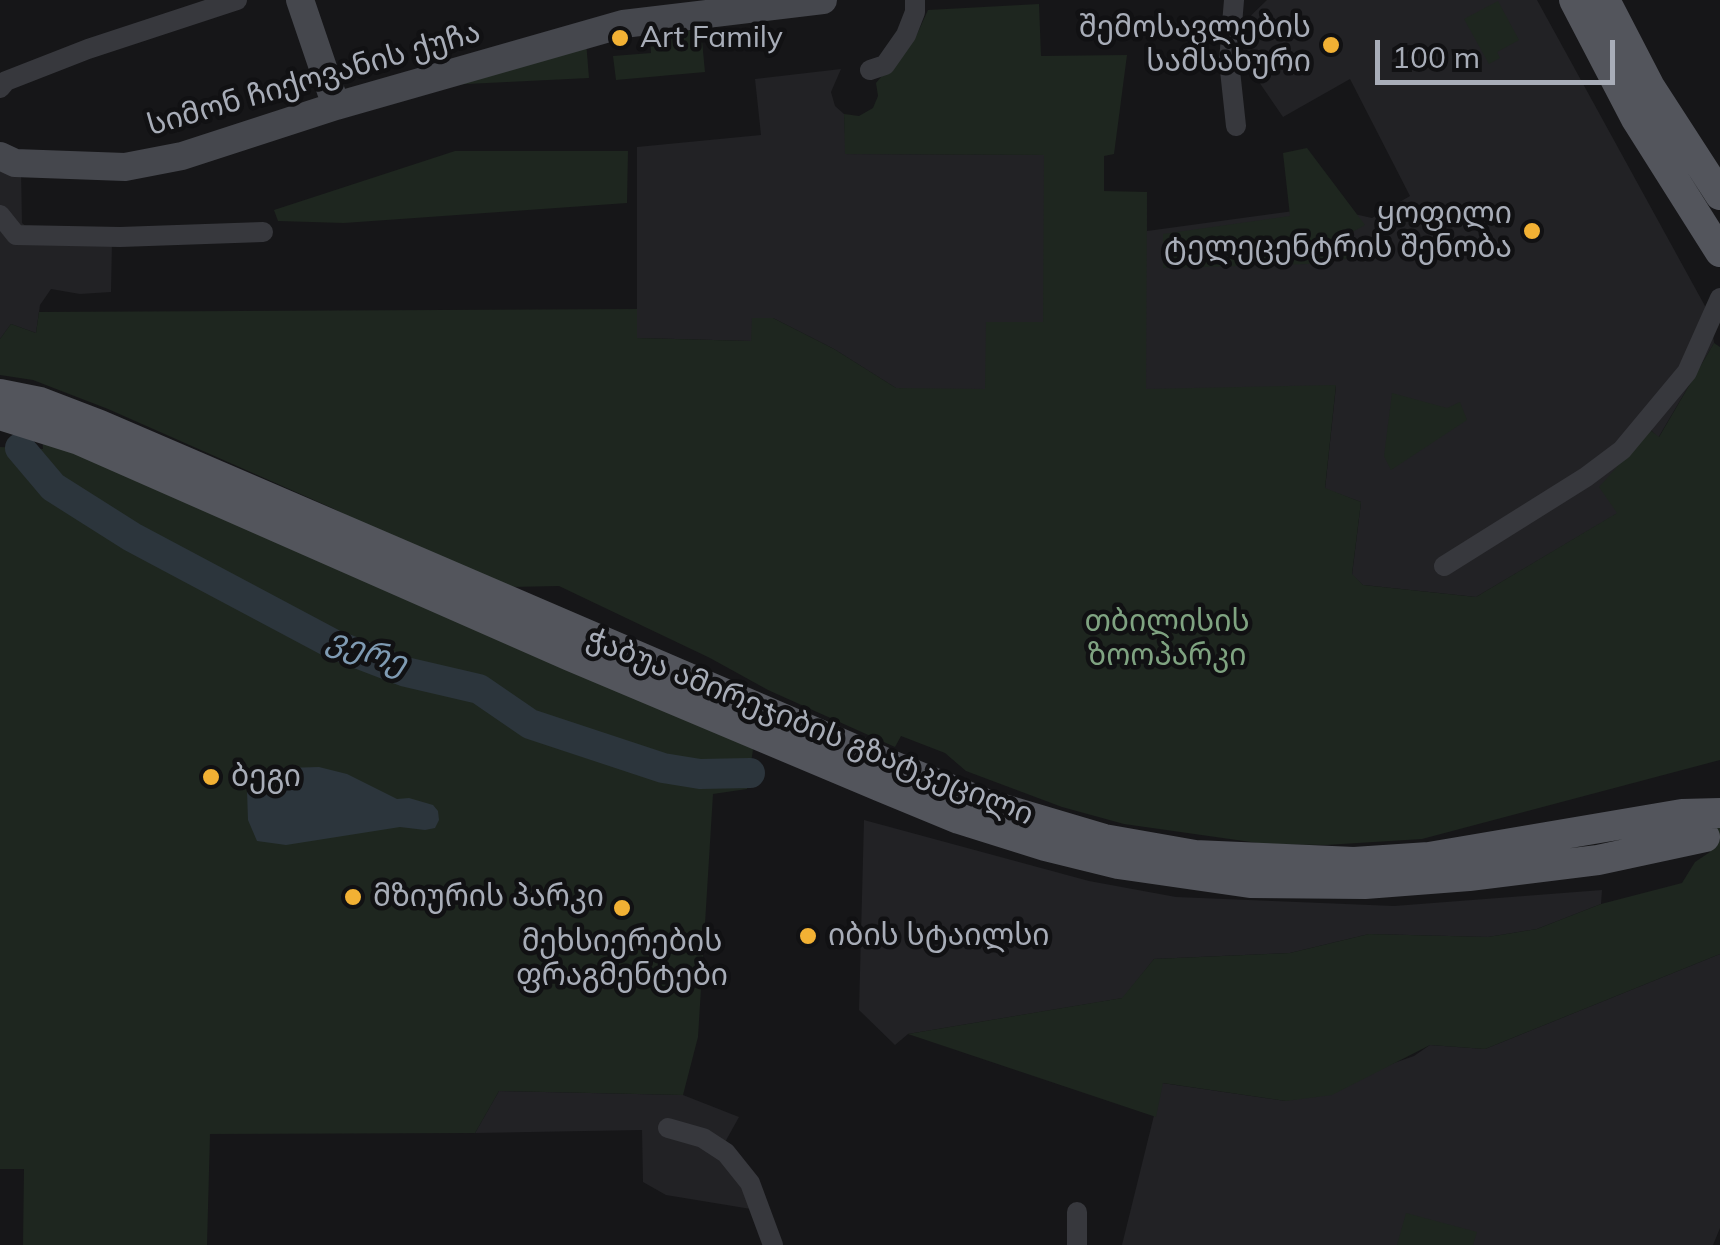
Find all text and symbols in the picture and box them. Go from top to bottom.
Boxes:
place label: შემოსავლების სამსახური [1079,10,1311,80]
street label: სიმონ ჩიქოვანის ქუჩა [143,14,485,144]
place label: Art Family [640,20,783,56]
scale bar [1380,20,1620,82]
marker: Art Family [609,27,631,49]
marker: შემოსავლების სამსახური [1320,34,1342,56]
text: 100 m [1392,38,1480,76]
place label: ყოფილი ტელეცენტრის შენობა [1164,196,1512,266]
marker: ყოფილი ტელეცენტრის შენობა [1521,220,1543,242]
park label: თბილისის ზოოპარკი [1084,604,1250,674]
water label: ვერე [322,621,412,683]
street label: ჭაბუა ამირეჯიბის გზატკეცილი [581,621,1039,833]
place label: ბეგი [231,759,301,795]
marker: ბეგი [200,766,222,788]
place label: მზიურის პარკი [373,879,604,915]
marker: მზიურის პარკი [342,886,364,908]
marker: მეხსიერების ფრაგმენტები [611,897,633,919]
place label: იბის სტაილსი [828,918,1050,954]
place label: მეხსიერების ფრაგმენტები [516,924,728,994]
marker: იბის სტაილსი [797,925,819,947]

